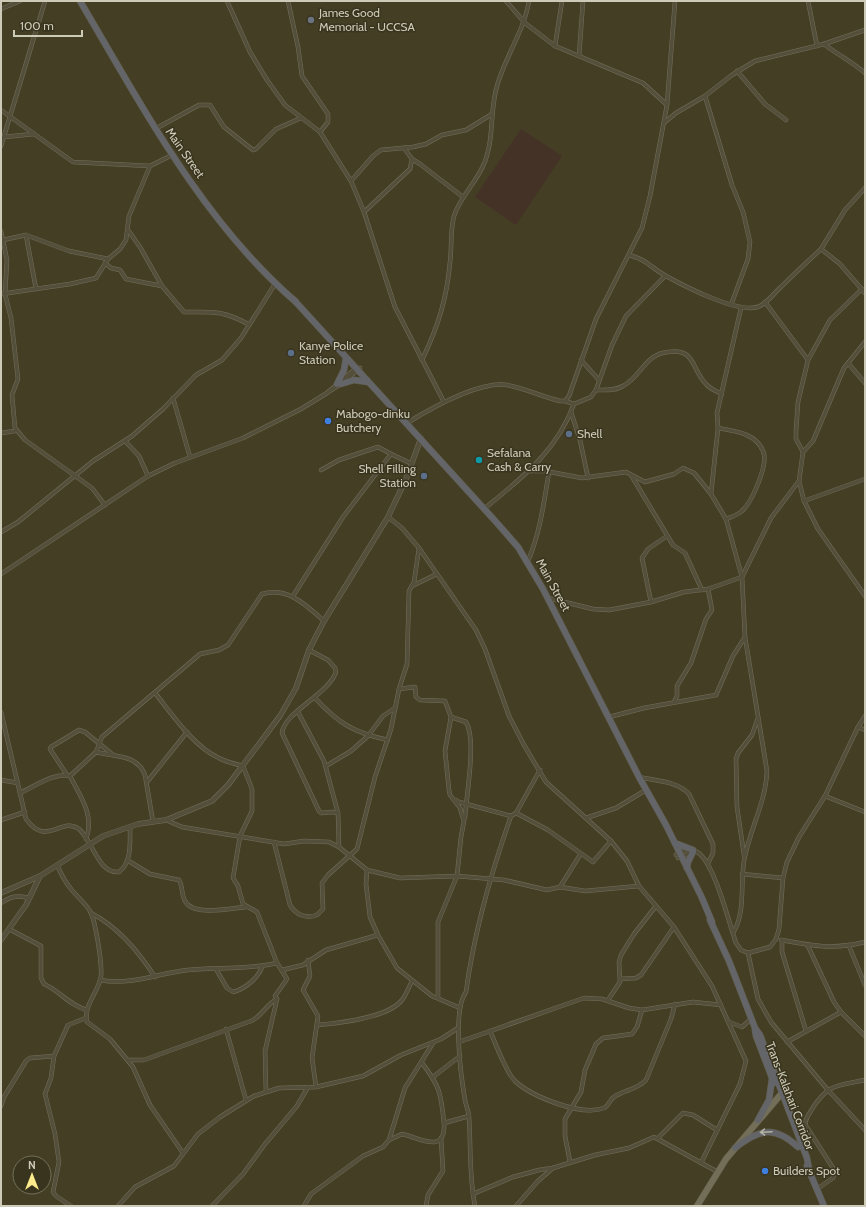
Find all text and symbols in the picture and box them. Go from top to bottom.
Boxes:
place label: James Good Memorial - UCCSA [318,5,416,34]
scale bar [14,12,82,38]
marker: James Good Memorial - UCCSA [306,15,316,25]
text: 100 m [20,18,54,33]
street label: Main Street [163,125,208,181]
place label: Kanye Police Station [299,338,363,367]
marker: Kanye Police Station [286,348,296,358]
place label: Mabogo-dinku Butchery [336,406,410,435]
marker: Mabogo-dinku Butchery [323,416,333,426]
place label: Shell [577,426,602,441]
marker: Shell [564,429,574,439]
place label: Sefalana Cash & Carry [487,445,551,474]
marker: Sefalana Cash & Carry [474,455,484,465]
place label: Shell Filling Station [358,461,417,490]
marker: Shell Filling Station [419,471,429,481]
street label: Main Street [533,556,574,614]
street label: Trans-Kalahari Corridor [763,1039,818,1152]
one-way arrow [760,1129,773,1136]
north arrow [12,1155,52,1195]
text: N [28,1158,36,1172]
place label: Builders Spot [773,1163,840,1178]
marker: Builders Spot [760,1166,770,1176]

